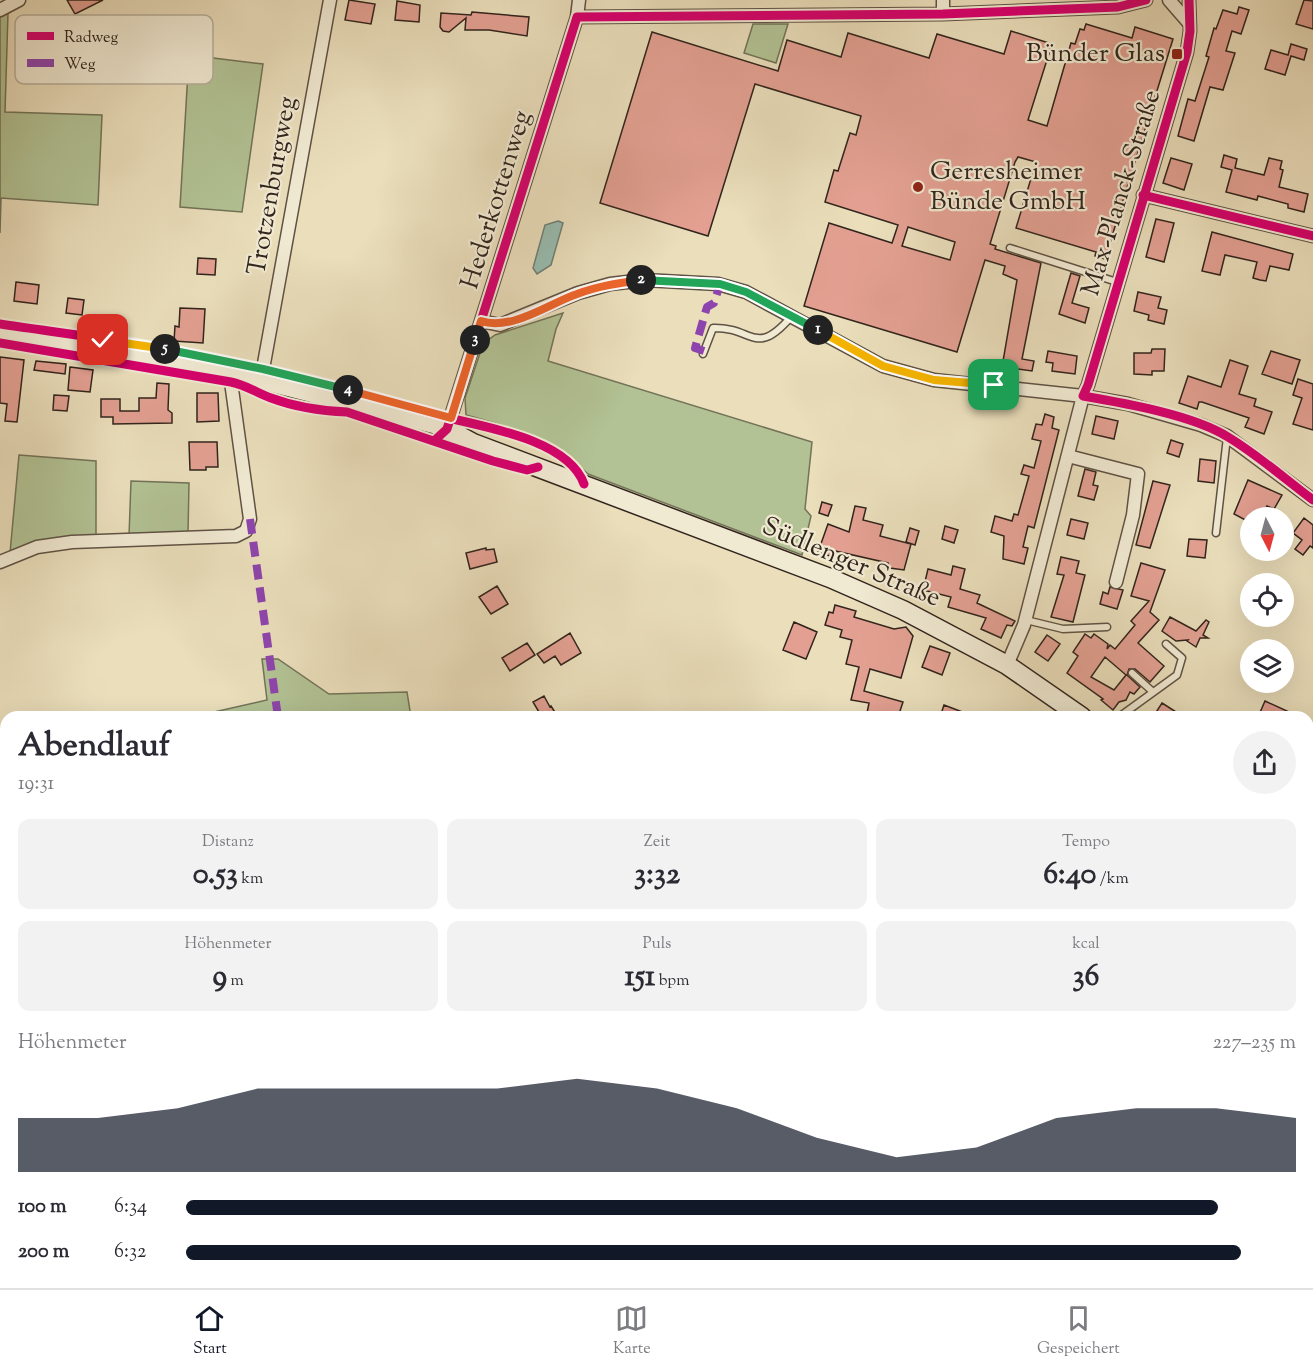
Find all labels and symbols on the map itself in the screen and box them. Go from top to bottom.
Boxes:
legend [15,15,213,84]
text: Radweg [64,27,118,50]
place label: Bünder Glas [1026,36,1165,73]
marker: Bünder Glas [1170,47,1184,61]
text: Weg [64,54,96,77]
street label: Max-Planck-Straße [1073,85,1171,301]
street label: Trotzenburgweg [239,94,307,278]
street label: Hederkottenweg [452,106,542,294]
place label: Gerresheimer Bünde GmbH [930,154,1086,221]
marker: Gerresheimer Bünde GmbH [911,180,925,194]
pin: 2 [626,265,656,295]
pin [77,314,128,365]
pin: 1 [803,315,833,345]
pin: 3 [460,325,490,355]
pin: 5 [150,334,180,364]
pin [968,359,1019,410]
pin: 4 [333,375,363,405]
north arrow [1240,507,1294,561]
street label: Südlenger Straße [756,509,946,617]

